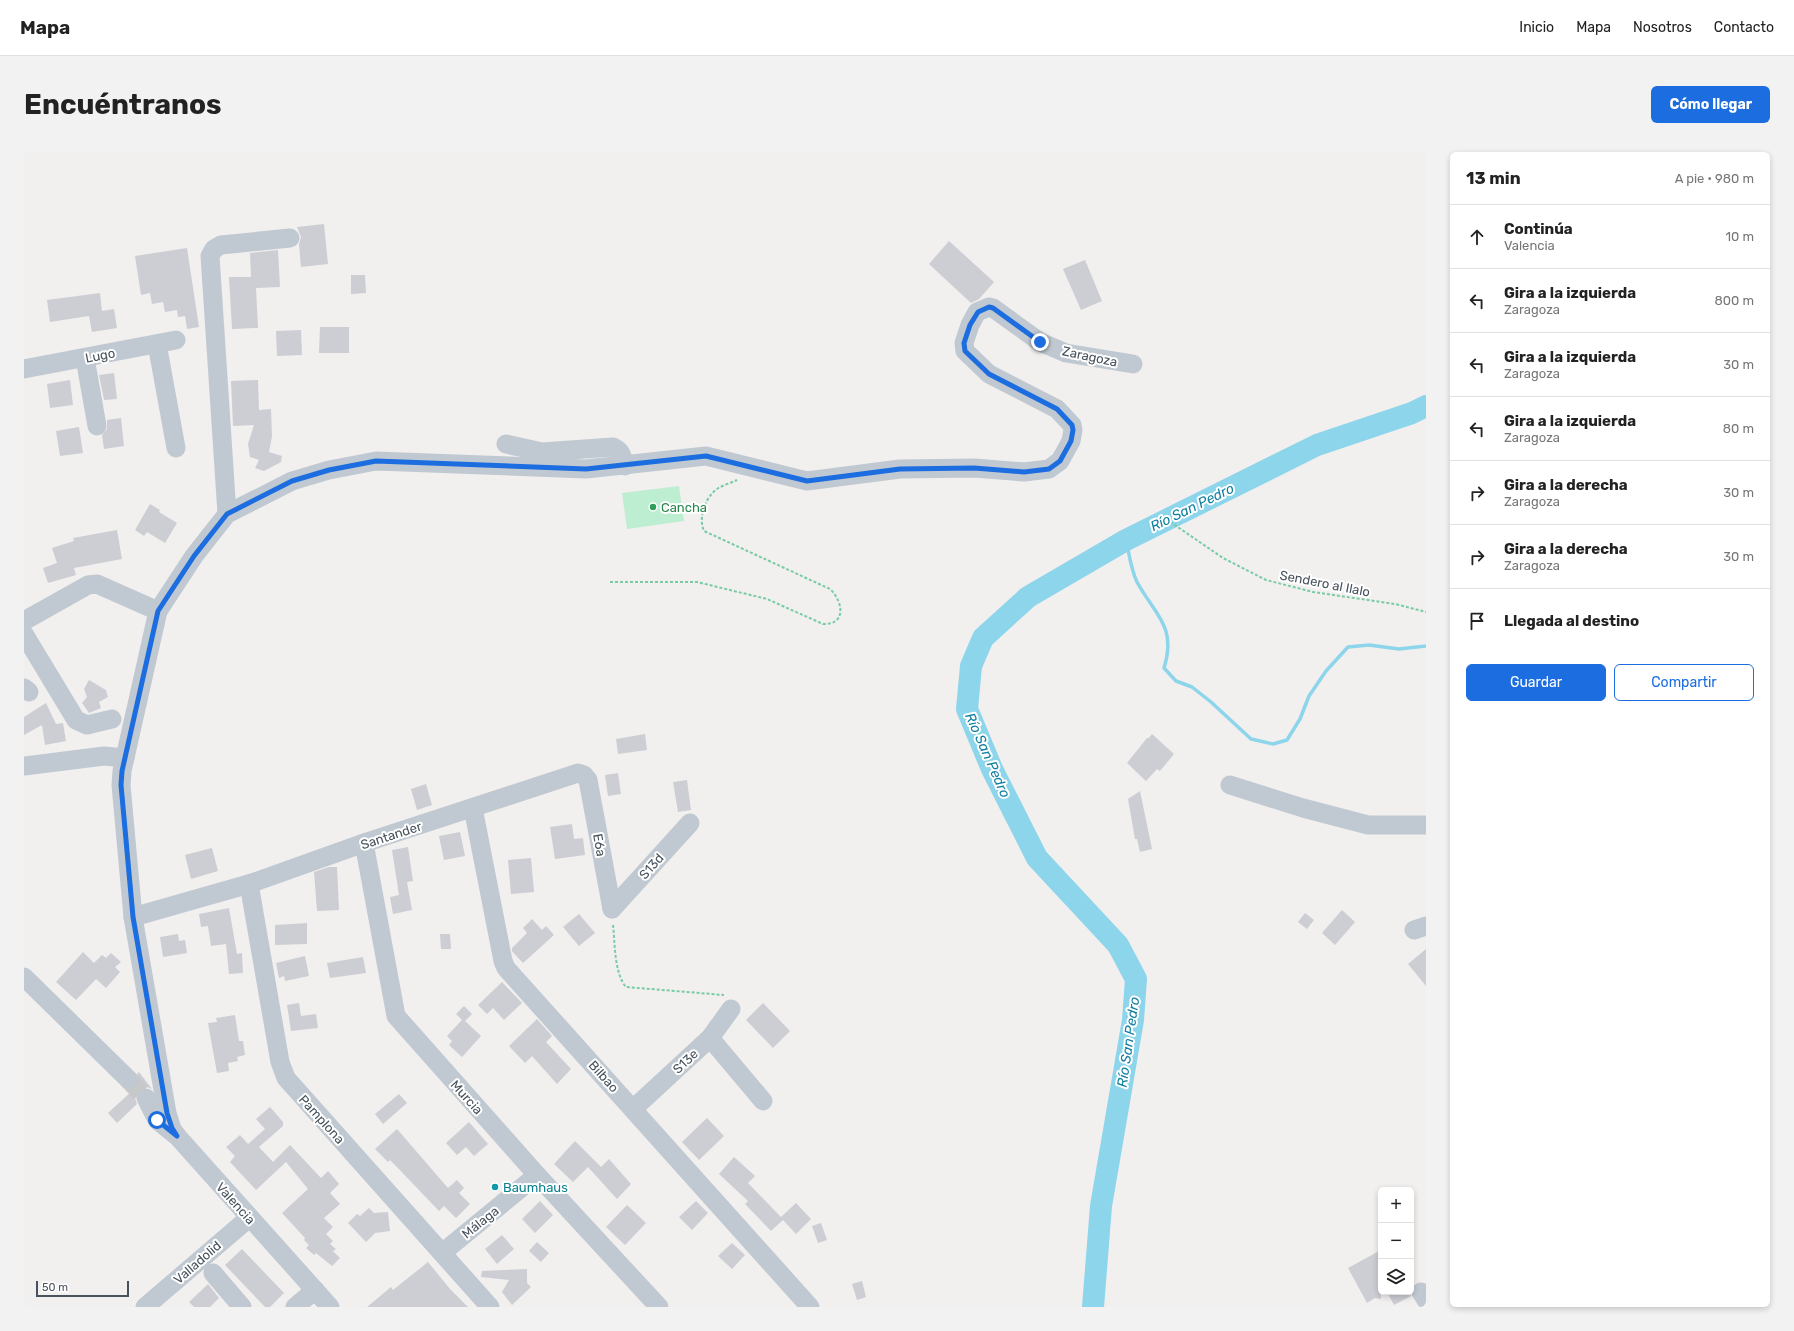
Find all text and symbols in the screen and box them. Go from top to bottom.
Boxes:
text: Mapa [20,16,70,39]
text: Inicio [1519,19,1554,36]
text: Mapa [1576,19,1611,36]
text: Nosotros [1633,19,1692,36]
text: Contacto [1714,19,1774,36]
button: Cómo llegar [1651,86,1770,123]
text: Encuéntranos [24,88,222,121]
text: 13 min [1466,168,1521,188]
text: A pie · 980 m [1675,171,1754,186]
text: Continúa [1504,220,1573,238]
icon: ahead [1466,226,1488,248]
text: 10 m [1725,229,1754,244]
text: Valencia [1504,238,1555,253]
text: Gira a la izquierda [1504,284,1636,302]
icon: left [1466,290,1488,312]
text: 800 m [1714,293,1754,308]
text: Zaragoza [1504,302,1560,317]
route end [1031,333,1049,351]
street label: Zaragoza [1061,343,1119,371]
street label: Lugo [84,345,117,367]
text: Gira a la izquierda [1504,348,1636,366]
icon: left [1466,354,1488,376]
text: 30 m [1723,357,1754,372]
text: Zaragoza [1504,366,1560,381]
text: Gira a la izquierda [1504,412,1636,430]
icon: left [1466,418,1488,440]
text: 80 m [1723,421,1754,436]
text: Zaragoza [1504,430,1560,445]
text: Gira a la derecha [1504,476,1628,494]
water label: Río San Pedro [1147,480,1237,535]
icon: right [1466,482,1488,504]
text: 30 m [1723,485,1754,500]
text: Zaragoza [1504,494,1560,509]
place label: Cancha [661,500,707,515]
marker: Cancha [648,502,658,512]
text: Gira a la derecha [1504,540,1628,558]
icon: right [1466,546,1488,568]
text: 30 m [1723,549,1754,564]
text: Zaragoza [1504,558,1560,573]
street label: Sendero al Ilalo [1278,567,1371,600]
icon: arrive [1466,610,1488,632]
text: Llegada al destino [1504,612,1639,630]
button: Guardar [1466,664,1606,701]
button: Compartir [1614,664,1754,701]
water label: Río San Pedro [961,710,1014,800]
street label: Santander [359,819,424,852]
street label: E6a [590,833,609,858]
street label: S13d [636,850,667,882]
water label: Río San Pedro [1114,996,1143,1088]
street label: S13e [670,1046,701,1077]
street label: Bilbao [586,1057,622,1095]
street label: Murcia [448,1077,486,1117]
street label: Pamplona [296,1092,347,1147]
route start [148,1111,166,1129]
street label: Valencia [213,1179,258,1227]
place label: Baumhaus [503,1180,568,1195]
marker: Baumhaus [490,1182,500,1192]
map controls [1378,1187,1414,1295]
button: + [1378,1187,1414,1223]
street label: Málaga [459,1203,502,1242]
button: − [1378,1223,1414,1259]
street label: Valladolid [171,1238,224,1287]
button: layers [1378,1259,1414,1295]
scale bar [36,1279,129,1298]
text: 50 m [42,1281,68,1294]

